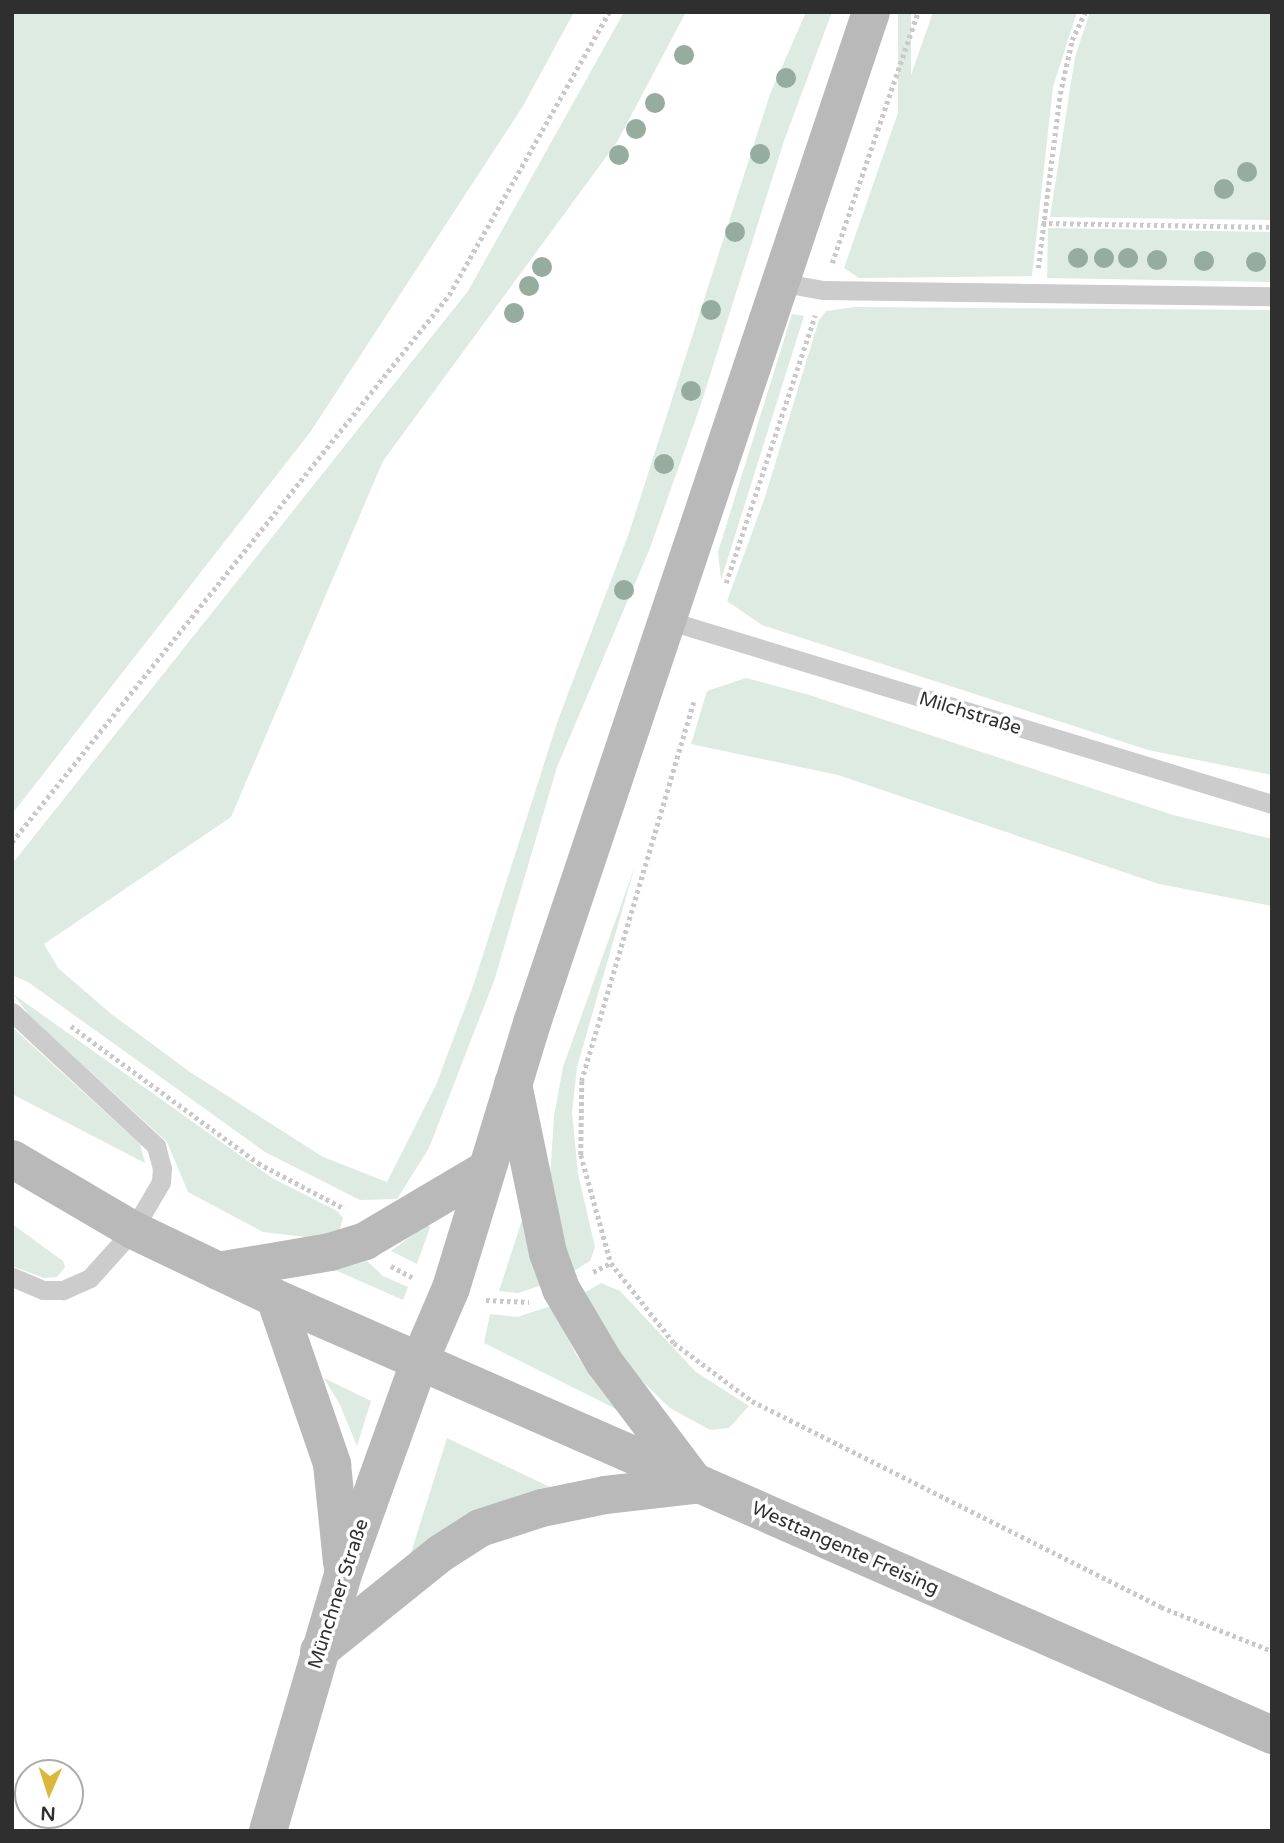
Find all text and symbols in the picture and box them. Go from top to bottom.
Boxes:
street label: Milchstraße [916,688,1024,740]
street label: Westtangente Freising [748,1497,942,1601]
street label: Münchner Straße [304,1516,374,1672]
north arrow [14,1759,84,1829]
text: N [40,1802,56,1824]

